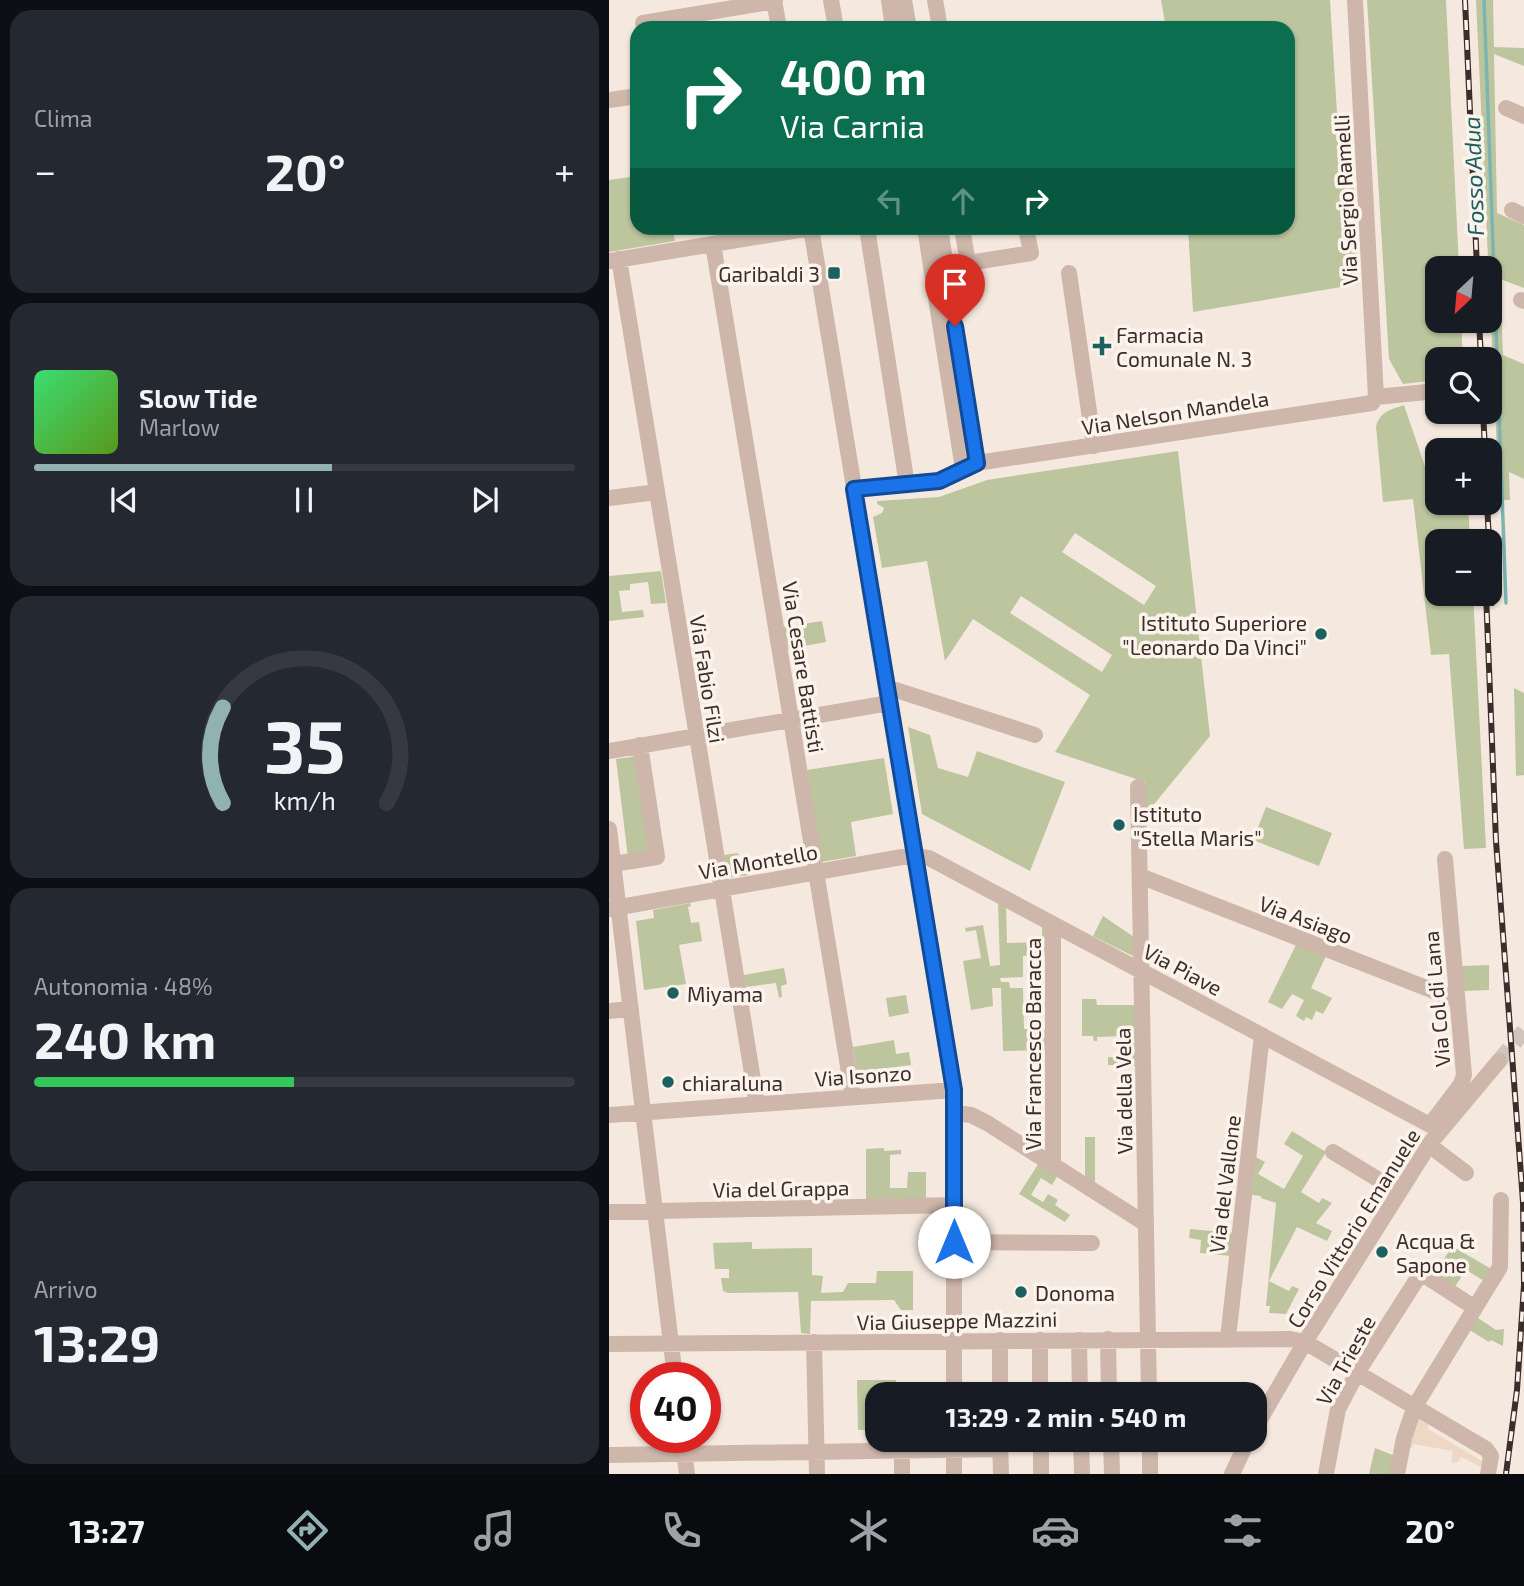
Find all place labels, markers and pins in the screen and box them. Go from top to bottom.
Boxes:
pin [925,254,985,326]
place label: Garibaldi 3 [718,261,820,286]
marker: Garibaldi 3 [826,265,842,281]
place label: Farmacia Comunale N. 3 [1116,322,1252,371]
marker: Farmacia Comunale N. 3 [1094,338,1110,354]
place label: Istituto Superiore "Leonardo Da Vinci" [1122,610,1307,659]
marker: Istituto Superiore "Leonardo Da Vinci" [1313,626,1329,642]
place label: Istituto "Stella Maris" [1133,801,1262,850]
marker: Istituto "Stella Maris" [1111,817,1127,833]
place label: Miyama [687,981,763,1006]
marker: Miyama [665,985,681,1001]
place label: chiaraluna [682,1070,783,1095]
marker: chiaraluna [660,1074,676,1090]
place label: Acqua & Sapone [1396,1228,1476,1277]
marker: Acqua & Sapone [1374,1244,1390,1260]
place label: Donoma [1035,1280,1115,1305]
marker: Donoma [1013,1284,1029,1300]

